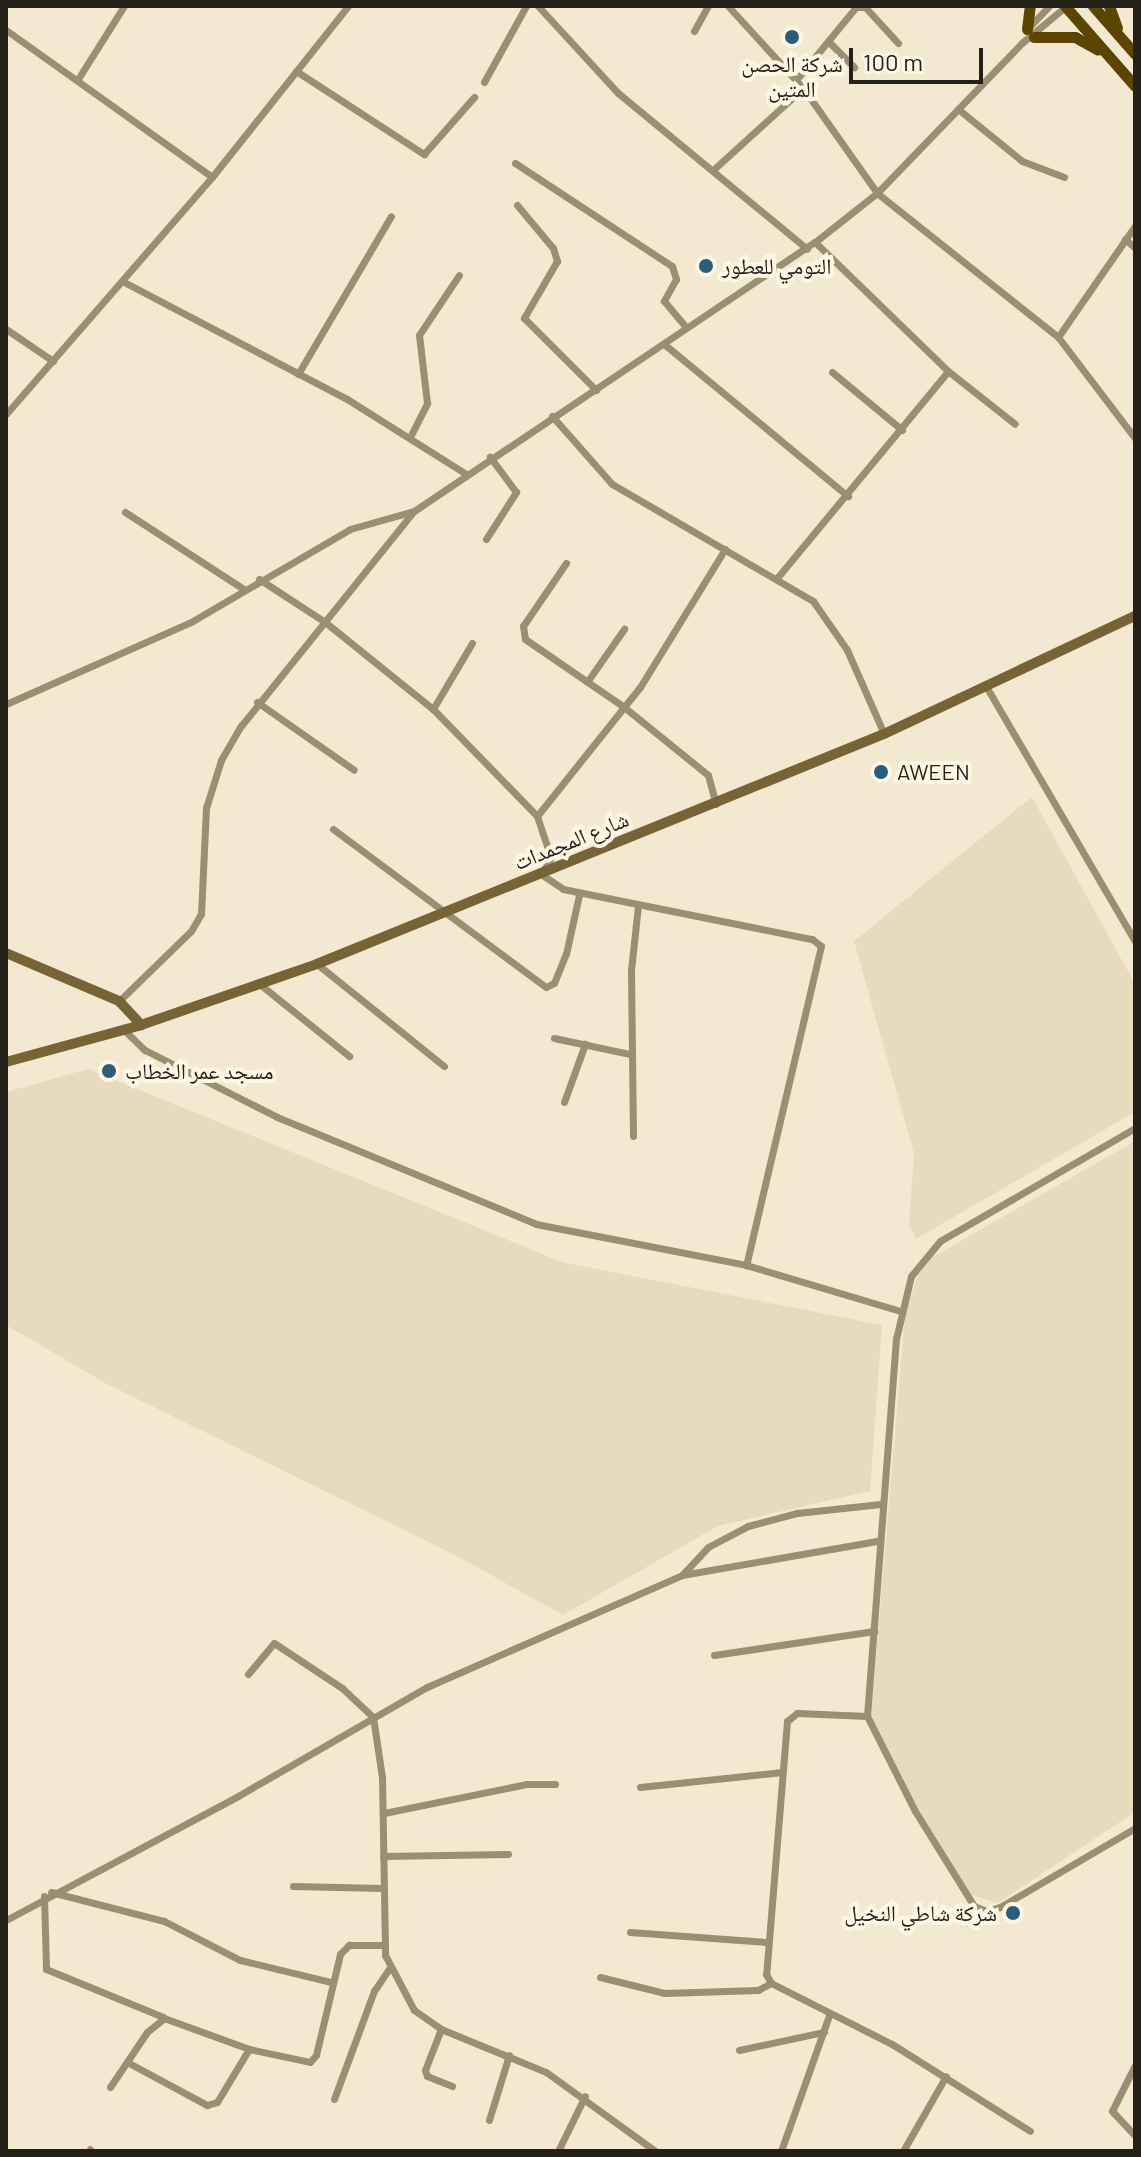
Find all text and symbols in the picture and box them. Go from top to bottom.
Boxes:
marker: شركة الحصن المتين [783,28,801,46]
scale bar [853,32,987,82]
text: 100 m [863,47,923,76]
place label: شركة الحصن المتين [741,50,843,102]
place label: التومي للعطور [722,253,831,279]
marker: التومي للعطور [697,257,715,275]
place label: AWEEN [897,759,970,785]
marker: AWEEN [872,763,890,781]
street label: شارع المجمدات [510,805,632,875]
place label: مسجد عمر الخطاب [125,1058,274,1084]
marker: مسجد عمر الخطاب [100,1062,118,1080]
place label: شركة شاطي النخيل [844,1900,997,1926]
marker: شركة شاطي النخيل [1004,1904,1022,1922]

